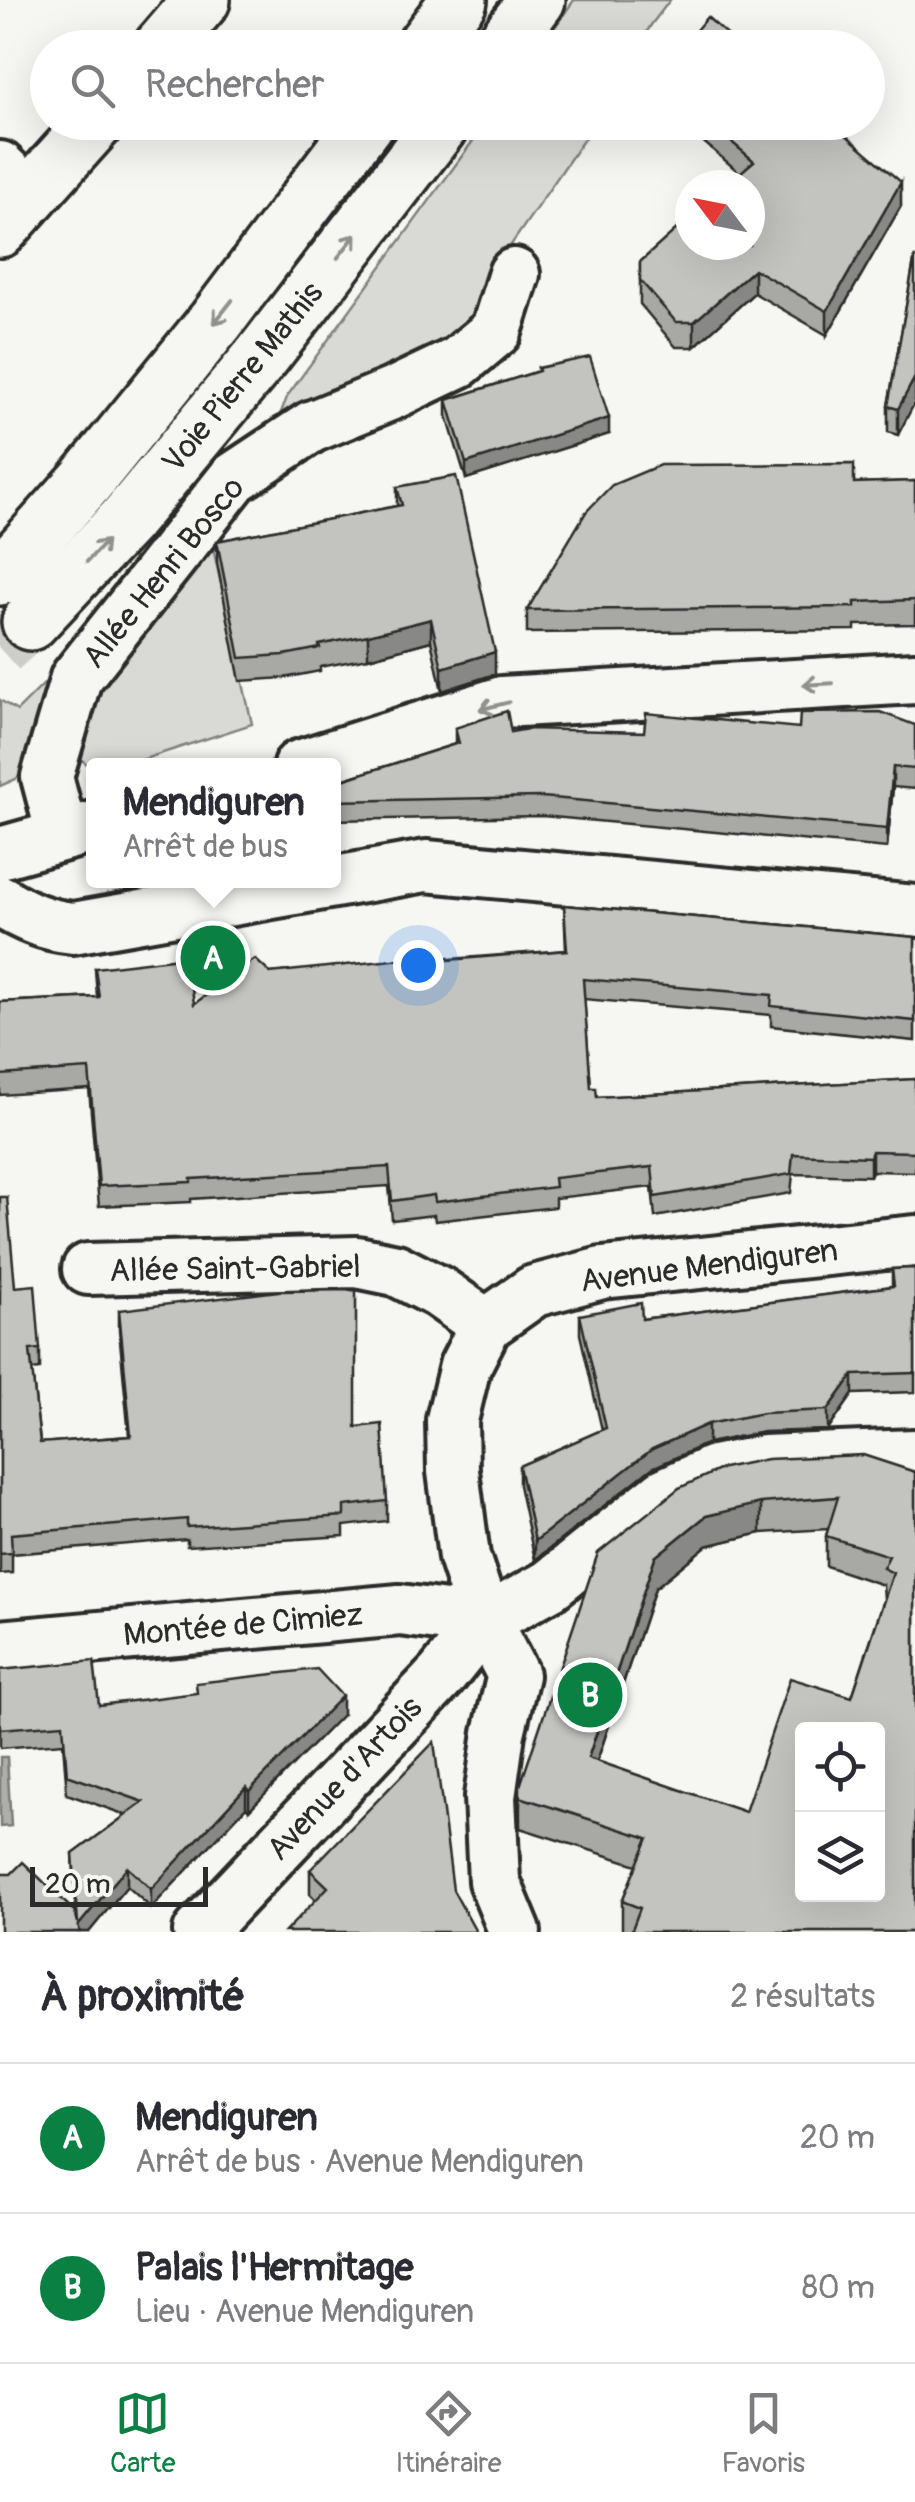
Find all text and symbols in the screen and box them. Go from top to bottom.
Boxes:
search box [30,30,885,140]
icon: search [65,58,120,113]
text: Rechercher [145,61,325,109]
north arrow [675,170,765,260]
one-way arrow [337,233,358,260]
street label: Voie Pierre Mathis [154,274,332,481]
one-way arrow [213,298,234,325]
street label: Allée Henri Bosco [74,469,253,677]
one-way arrow [85,539,108,564]
one-way arrow [802,675,834,694]
one-way arrow [479,697,510,716]
popup [86,758,341,888]
text: Mendiguren [122,779,305,827]
text: Arrêt de bus [122,827,287,867]
pin: A [180,920,246,996]
your location [393,940,444,991]
street label: Avenue Mendiguren [578,1230,840,1302]
street label: Allée Saint-Gabriel [109,1247,361,1291]
street label: Montée de Cimiez [122,1595,365,1655]
pin: B [558,1658,622,1732]
street label: Avenue d'Artois [259,1688,431,1869]
map controls [795,1722,885,1902]
button: locate [795,1722,885,1812]
button: layers [795,1812,885,1902]
scale bar [30,1862,208,1906]
text: 20 m [45,1867,111,1902]
text: À proximité [40,1971,245,2023]
text: 2 résultats [730,1977,875,2017]
text: Mendiguren [135,2094,318,2142]
text: A [62,2118,83,2158]
text: 20 m [800,2118,875,2158]
text: Arrêt de bus · Avenue Mendiguren [135,2142,584,2182]
text: Palais l'Hermitage [135,2244,414,2292]
text: B [63,2268,82,2308]
text: 80 m [802,2268,875,2308]
text: Lieu · Avenue Mendiguren [135,2292,474,2332]
tab: Carte [110,2386,175,2481]
tab: Itinéraire [396,2386,501,2481]
tab: Favoris [722,2386,805,2481]

